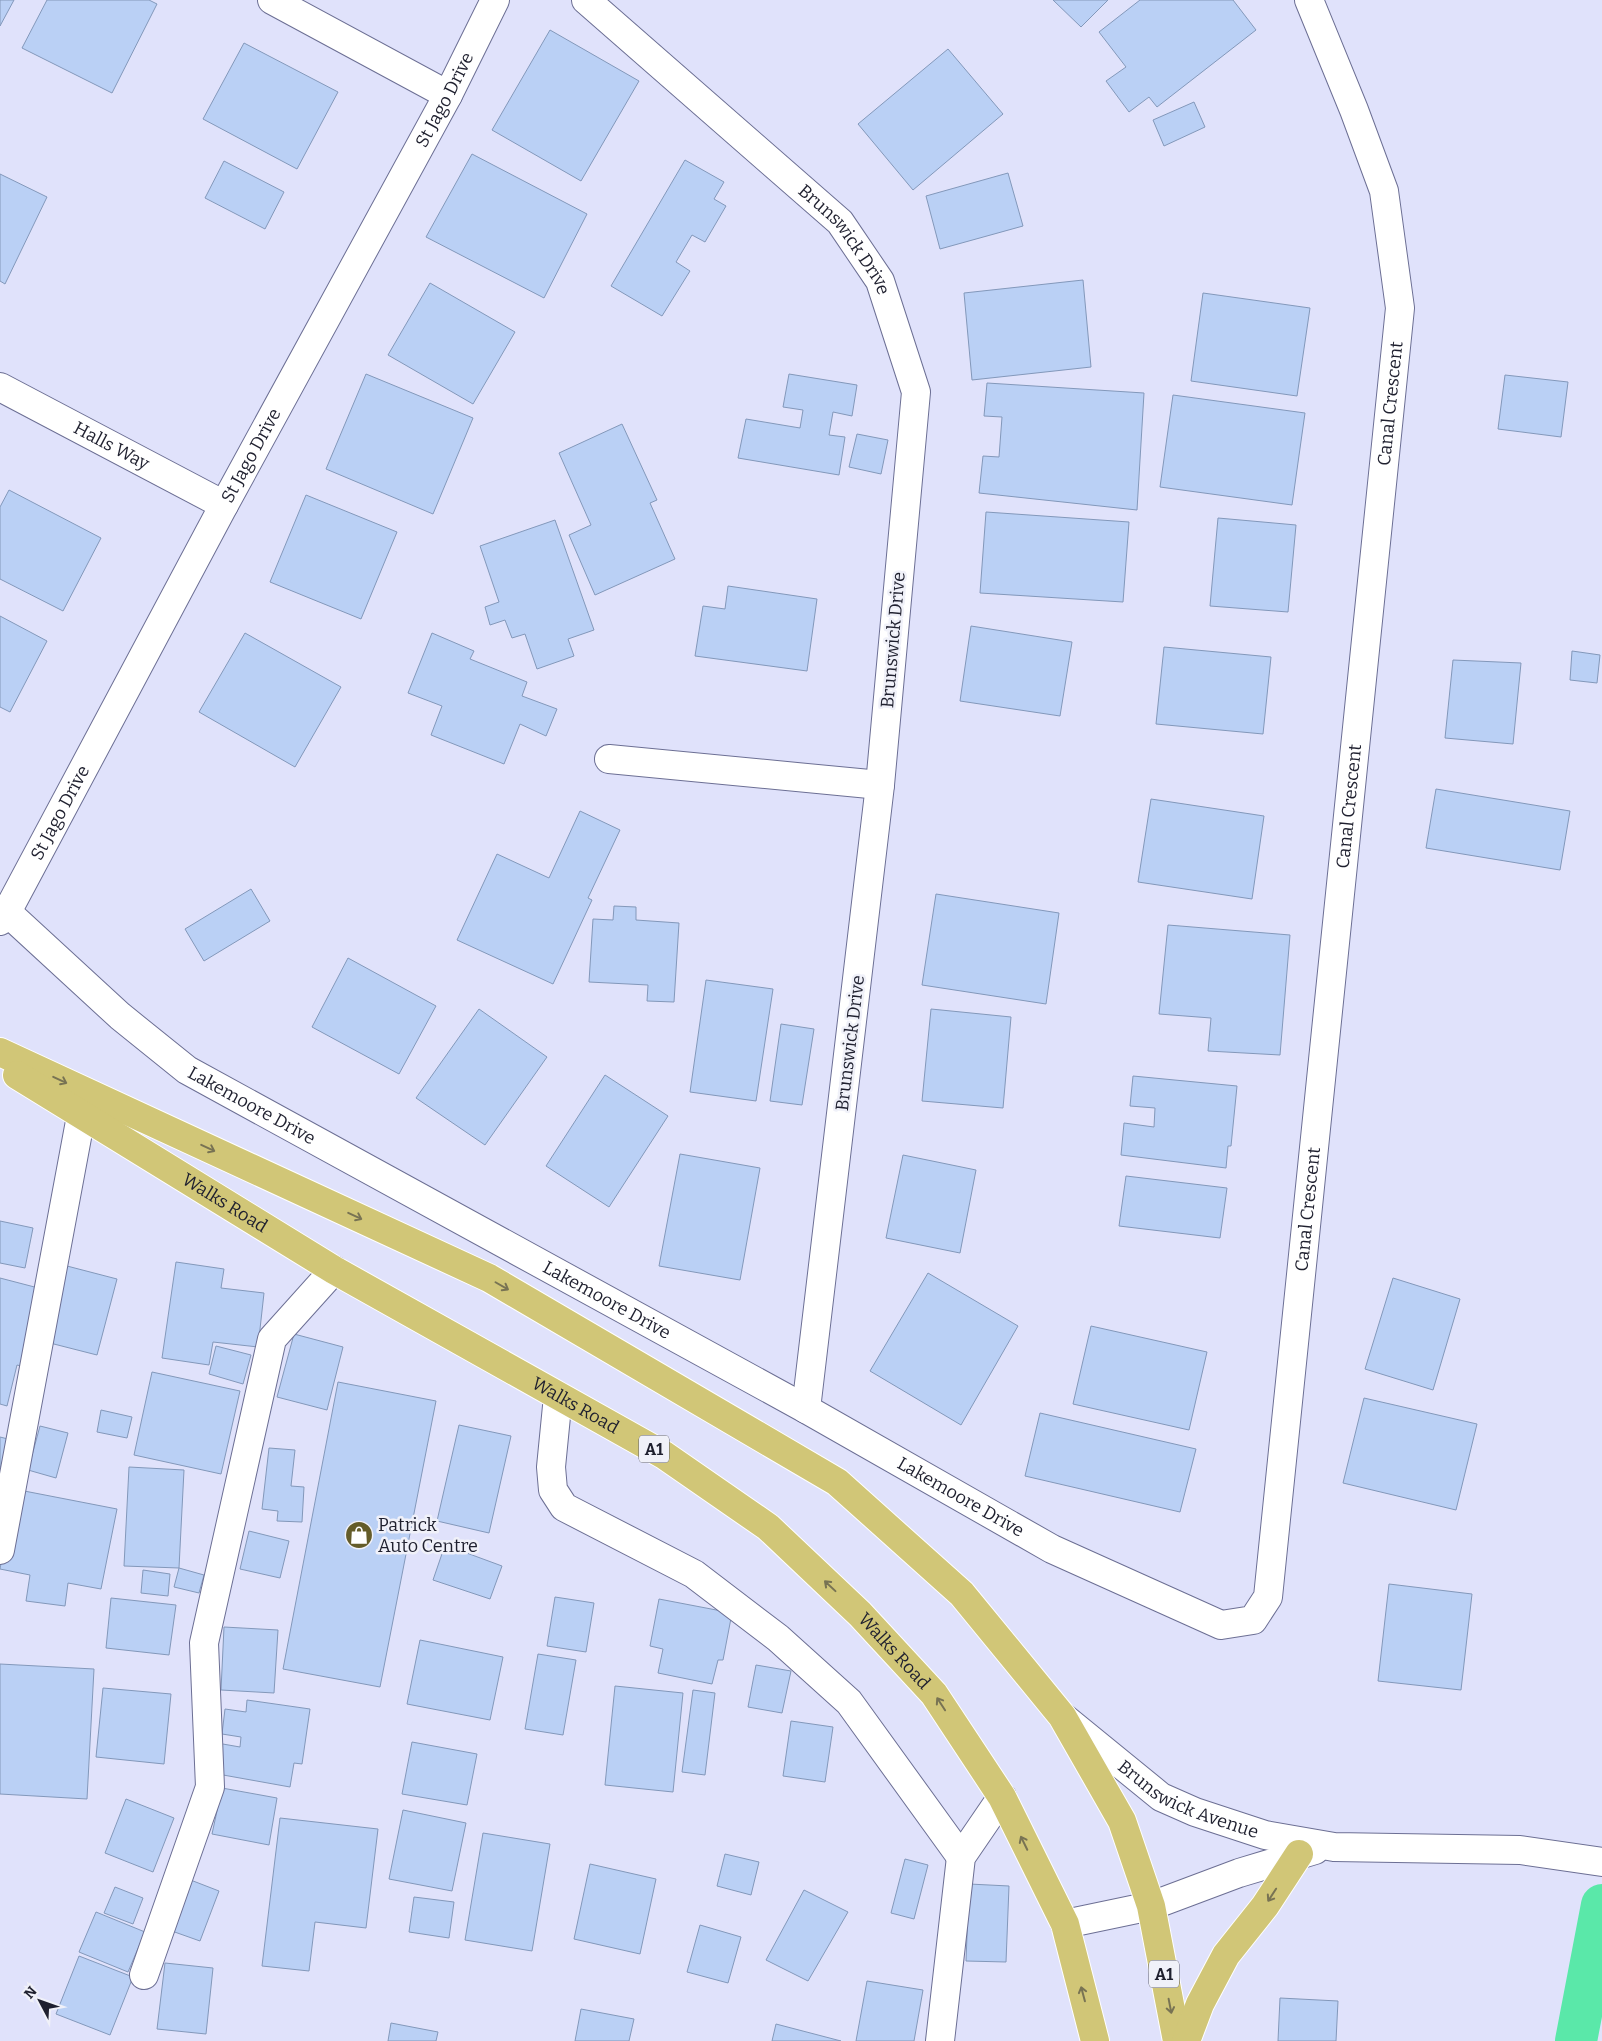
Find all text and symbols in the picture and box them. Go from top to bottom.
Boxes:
street label: St Jago Drive [411,49,478,151]
street label: Brunswick Drive [794,180,895,298]
street label: Canal Crescent [1373,340,1408,467]
street label: St Jago Drive [216,404,286,507]
street label: Halls Way [70,417,153,475]
street label: Brunswick Drive [876,571,910,709]
street label: Canal Crescent [1332,743,1366,870]
street label: St Jago Drive [26,761,94,864]
street label: Brunswick Drive [831,974,869,1112]
street label: Lakemoore Drive [184,1062,319,1149]
one-way arrow [52,1075,67,1085]
one-way arrow [200,1143,215,1153]
street label: Canal Crescent [1290,1145,1325,1273]
street label: Walks Road [178,1168,272,1238]
one-way arrow [347,1212,362,1221]
street label: Lakemoore Drive [539,1256,675,1344]
one-way arrow [494,1281,508,1291]
street label: Walks Road [528,1372,623,1439]
road number: A1 [639,1436,669,1462]
street label: Lakemoore Drive [893,1452,1028,1542]
place label: Patrick Auto Centre [378,1514,478,1557]
shop icon: Patrick Auto Centre [344,1520,374,1550]
one-way arrow [824,1580,837,1591]
street label: Walks Road [853,1608,935,1694]
one-way arrow [935,1698,945,1712]
street label: Brunswick Avenue [1113,1755,1261,1843]
one-way arrow [1019,1836,1029,1851]
one-way arrow [1267,1888,1277,1902]
road number: A1 [1149,1960,1179,1988]
north arrow [15,1976,65,2026]
text: N [21,1983,41,2002]
one-way arrow [1078,1986,1087,2002]
one-way arrow [1166,1997,1176,2013]

